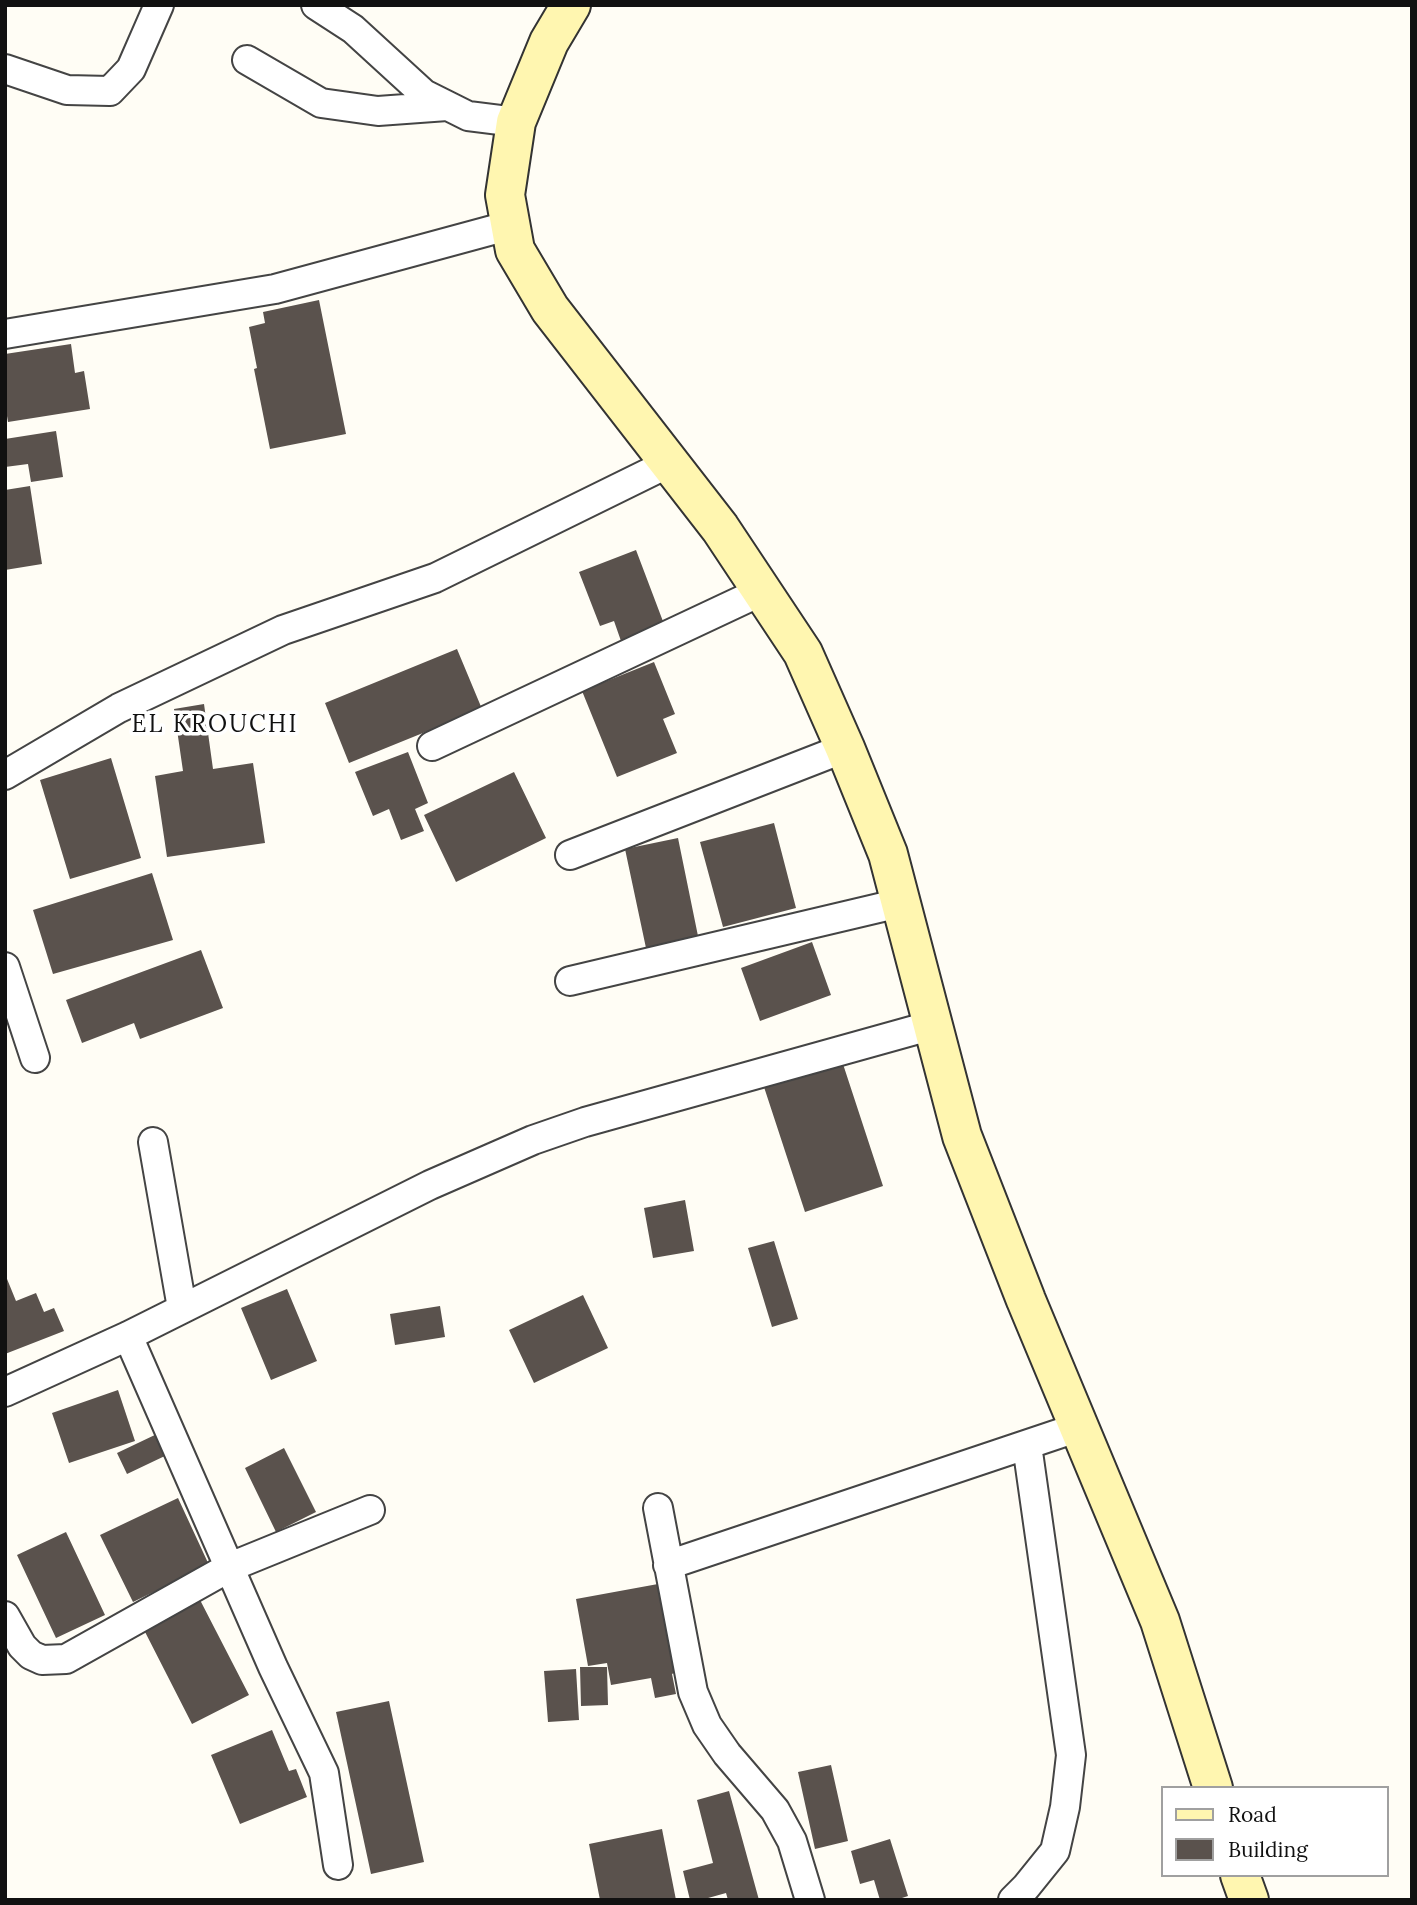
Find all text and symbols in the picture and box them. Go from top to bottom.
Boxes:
district label: EL KROUCHI [133,711,297,739]
legend [1162,1786,1389,1877]
text: Road [1228,1801,1277,1828]
text: Building [1228,1836,1308,1863]

